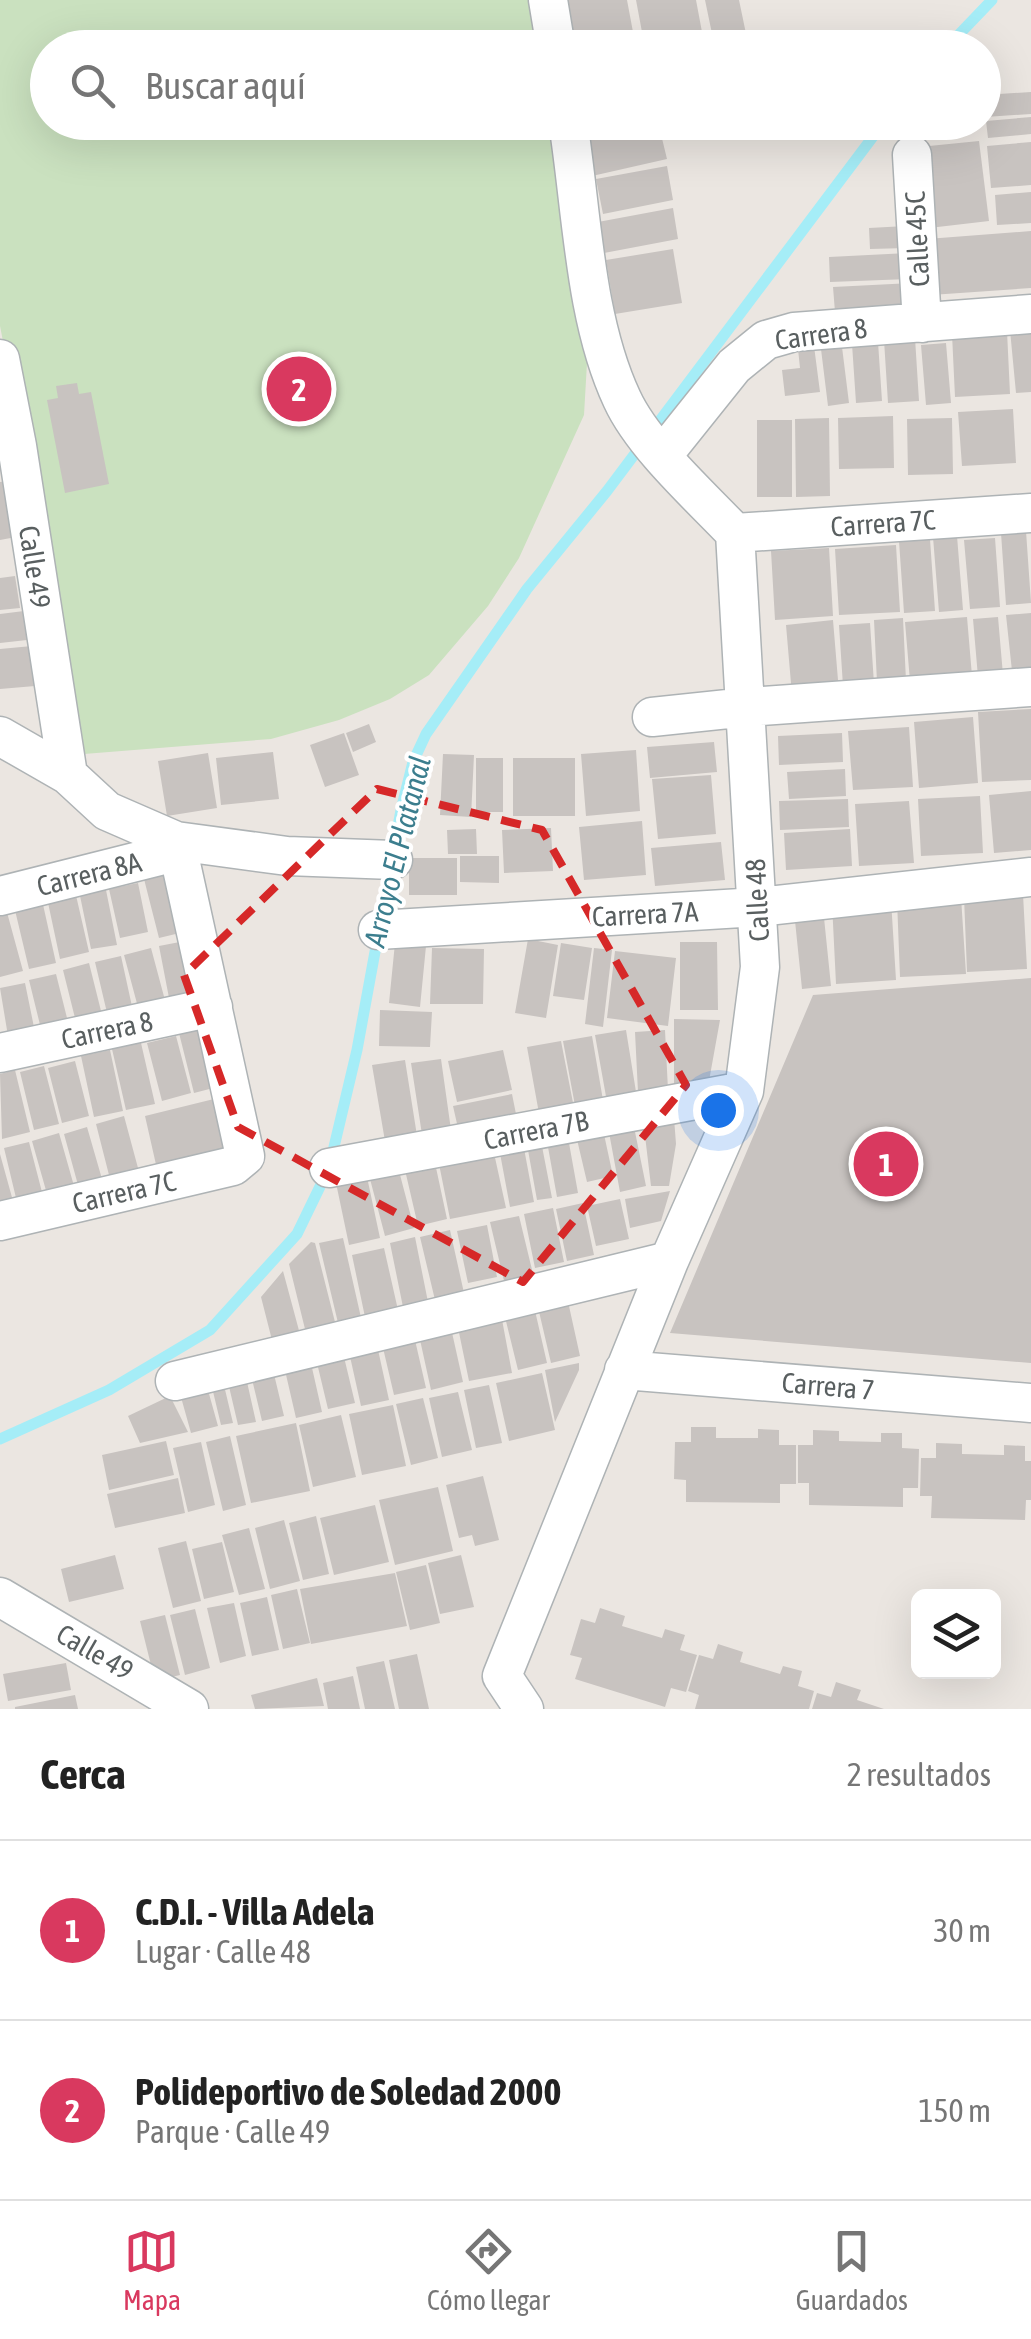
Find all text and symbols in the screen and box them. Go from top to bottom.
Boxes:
search box [30,30,1001,140]
icon: search [65,58,120,113]
text: Buscar aquí [145,64,306,107]
street label: Calle 45C [898,190,935,288]
street label: Carrera 8 [773,312,869,356]
pin: 2 [266,352,332,426]
street label: Carrera 7C [829,503,937,543]
street label: Calle 49 [13,523,57,611]
water label: Arroyo El Platanal [357,752,437,951]
street label: Carrera 8A [34,846,145,902]
street label: Calle 48 [739,858,775,942]
street label: Carrera 7A [591,895,699,933]
street label: Carrera 8 [58,1005,156,1055]
your location [693,1085,744,1136]
street label: Carrera 7B [481,1104,591,1156]
pin: 1 [854,1126,918,1202]
street label: Carrera 7C [69,1164,179,1219]
street label: Carrera 7 [780,1366,876,1406]
map controls [911,1589,1001,1679]
button: layers [911,1589,1001,1679]
street label: Calle 49 [51,1617,139,1687]
text: Cerca [40,1750,125,1798]
text: 2 resultados [847,1756,991,1793]
text: C.D.I. - Villa Adela [135,1890,375,1933]
text: 1 [65,1912,80,1949]
text: 30 m [933,1912,991,1949]
text: Lugar · Calle 48 [135,1933,311,1970]
text: Polideportivo de Soledad 2000 [135,2070,561,2113]
text: 2 [65,2092,80,2129]
text: 150 m [918,2092,991,2129]
text: Parque · Calle 49 [135,2113,330,2150]
tab: Mapa [123,2224,181,2316]
tab: Cómo llegar [427,2224,550,2316]
tab: Guardados [796,2224,908,2316]

